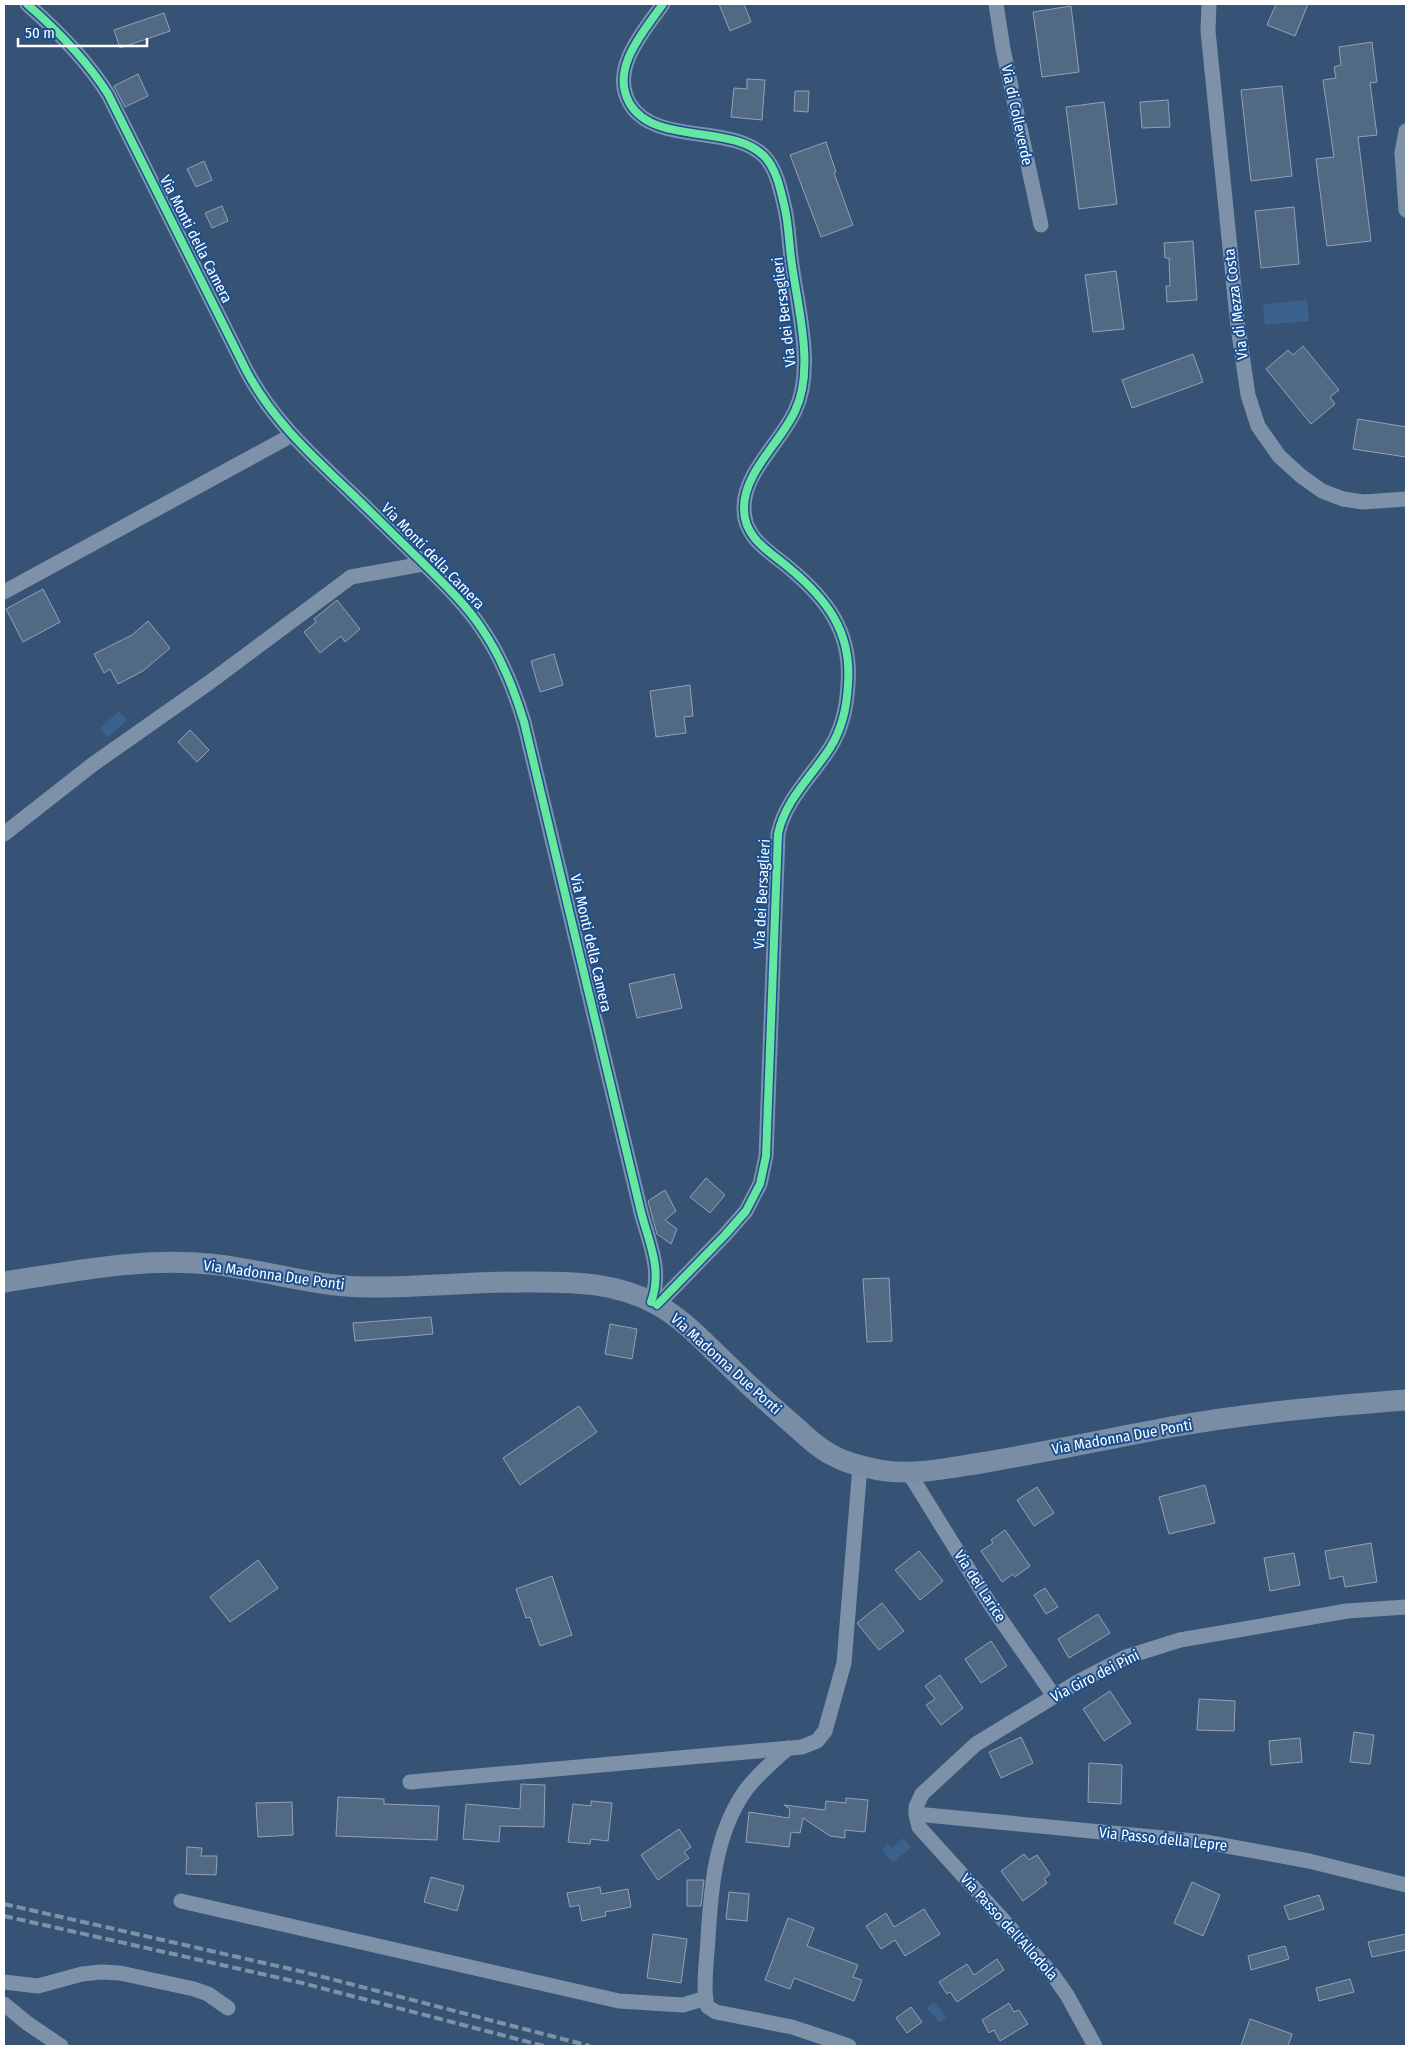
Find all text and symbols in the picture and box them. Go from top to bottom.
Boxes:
scale bar [18,15,146,47]
text: 50 m [25,24,55,42]
street label: Via di Colleverde [998,63,1036,167]
street label: Via Monti della Camera [156,172,236,306]
street label: Via di Mezza Costa [1220,247,1252,361]
street label: Via dei Bersaglieri [768,256,800,368]
street label: Via Monti della Camera [378,499,488,613]
street label: Via dei Bersaglieri [750,838,774,950]
street label: Via Monti della Camera [566,872,616,1014]
street label: Via Madonna Due Ponti [202,1256,346,1294]
street label: Via Madonna Due Ponti [667,1310,785,1418]
street label: Via Madonna Due Ponti [1050,1416,1194,1458]
street label: Via del Larice [950,1547,1010,1625]
street label: Via Giro dei Pini [1048,1646,1142,1706]
street label: Via Passo della Lepre [1098,1823,1228,1855]
street label: Via Passo dell'Allodola [956,1870,1062,1984]

